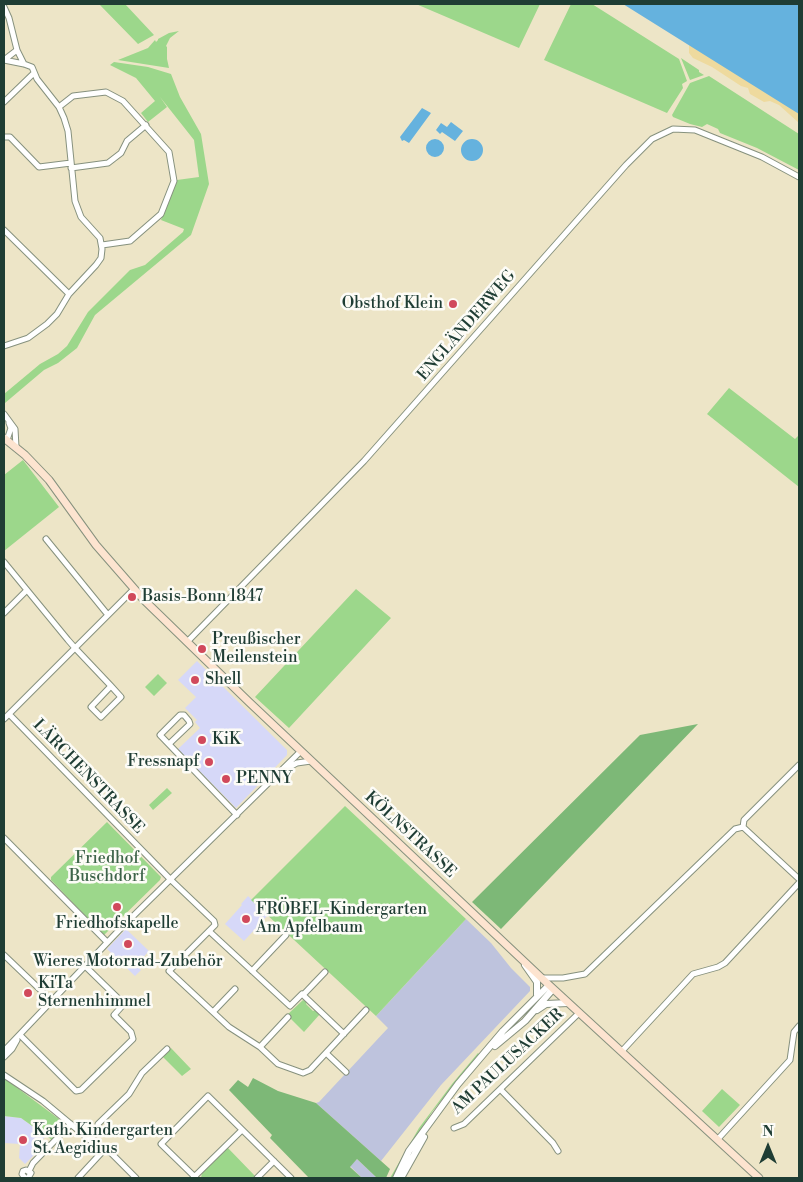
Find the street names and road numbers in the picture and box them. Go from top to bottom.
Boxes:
street label: ENGLÄNDERWEG [414,267,520,385]
street label: LÄRCHENSTRASSE [28,716,148,838]
street label: KÖLNSTRASSE [360,788,460,882]
street label: AM PAULUSACKER [448,1005,568,1119]

